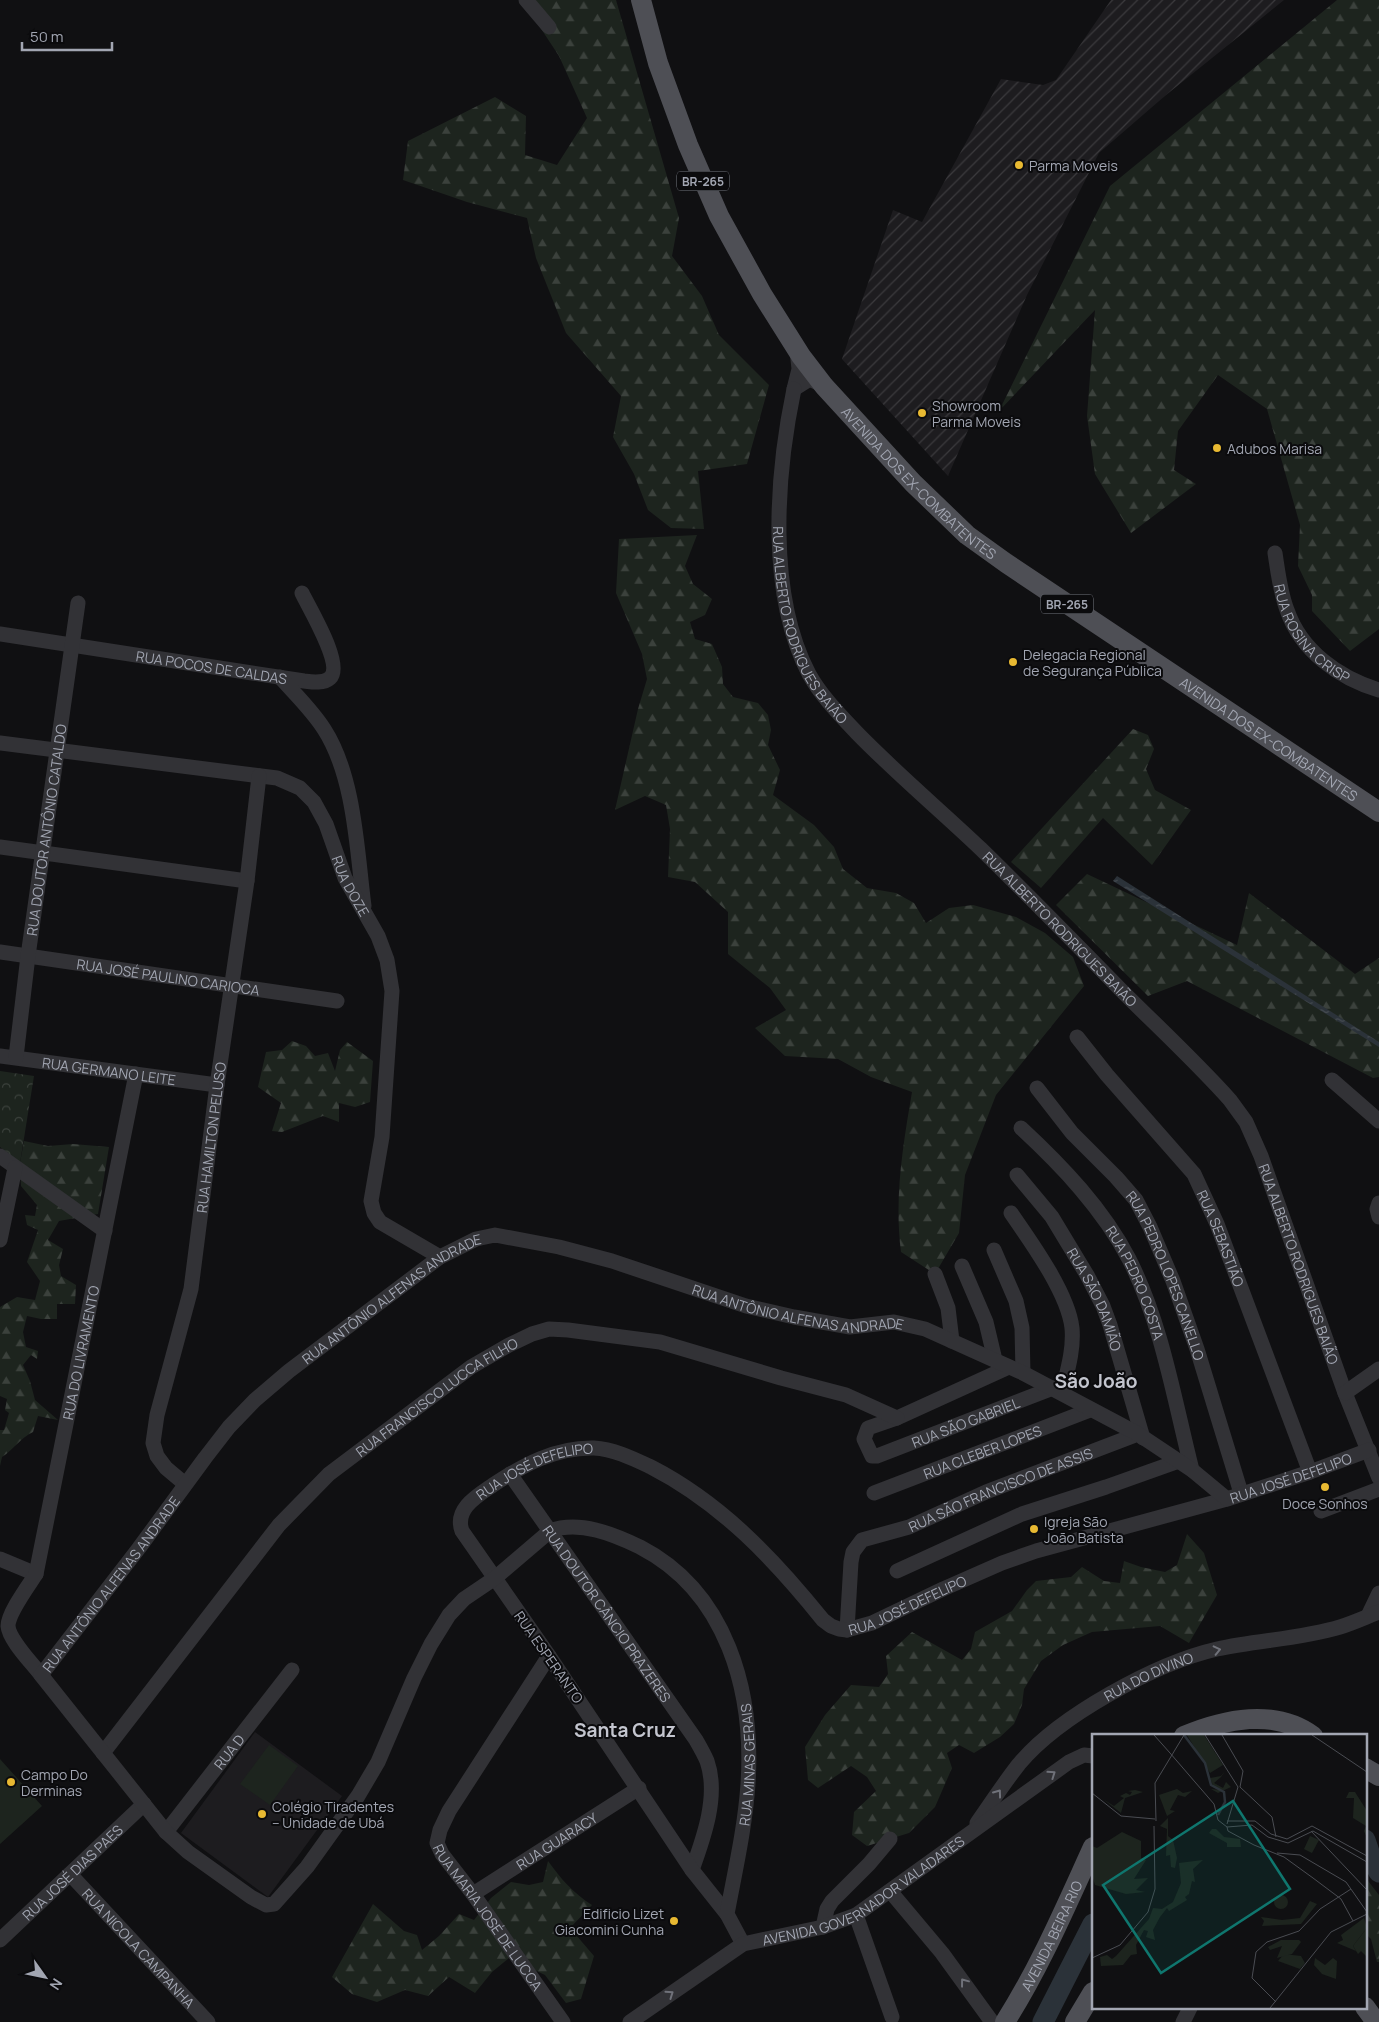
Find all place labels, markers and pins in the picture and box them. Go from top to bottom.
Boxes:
place label: Parma Moveis [1029,156,1118,175]
marker: Parma Moveis [1013,159,1025,171]
place label: Showroom Parma Moveis [932,396,1021,431]
marker: Showroom Parma Moveis [916,407,928,419]
place label: Adubos Marisa [1227,439,1322,458]
marker: Adubos Marisa [1211,442,1223,454]
place label: Delegacia Regional de Segurança Pública [1023,645,1162,680]
marker: Delegacia Regional de Segurança Pública [1007,656,1019,668]
marker: Doce Sonhos [1319,1481,1331,1493]
place label: Doce Sonhos [1282,1494,1368,1513]
place label: Igreja São João Batista [1044,1512,1124,1547]
marker: Igreja São João Batista [1028,1523,1040,1535]
place label: Campo Do Derminas [21,1765,88,1800]
marker: Campo Do Derminas [5,1776,17,1788]
place label: Colégio Tiradentes – Unidade de Ubá [272,1797,394,1832]
marker: Colégio Tiradentes – Unidade de Ubá [256,1808,268,1820]
place label: Edificio Lizet Giacomini Cunha [555,1904,664,1939]
marker: Edificio Lizet Giacomini Cunha [668,1915,680,1927]

